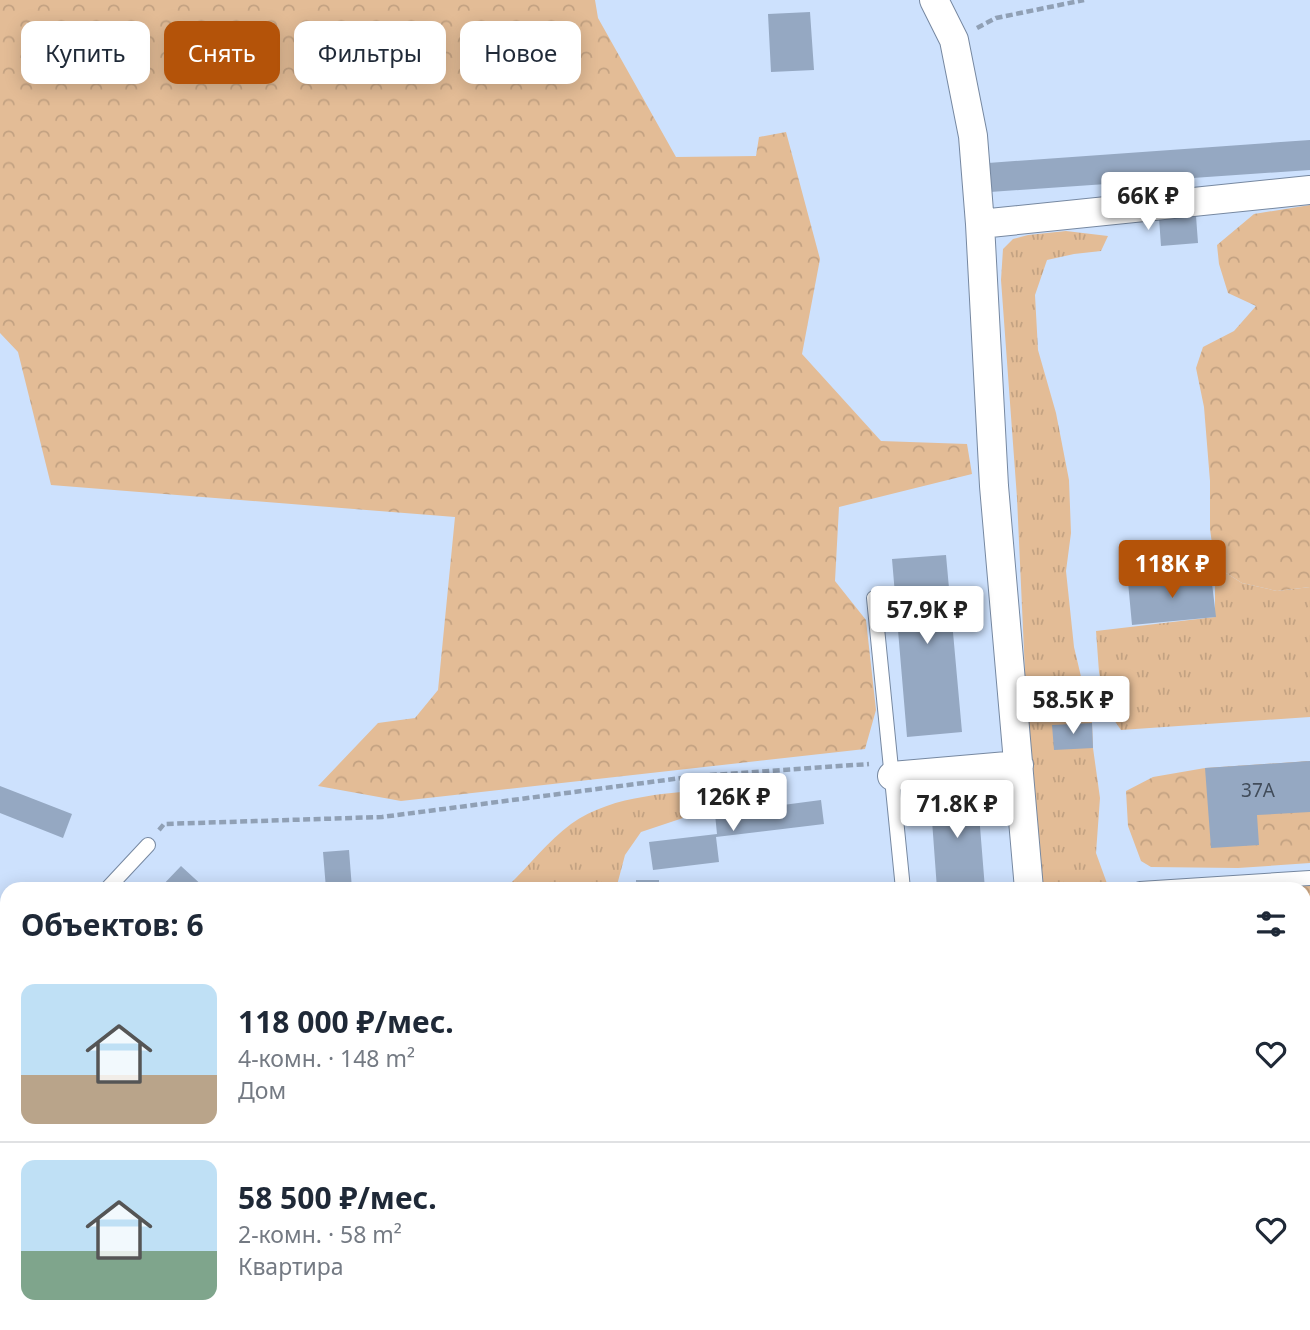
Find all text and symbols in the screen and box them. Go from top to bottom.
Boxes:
chip: Купить [21,21,150,84]
chip: Снять [164,21,280,84]
chip: Фильтры [294,21,446,84]
chip: Новое [460,21,581,84]
pin: 66K ₽ [1099,173,1197,232]
text: 66K ₽ [1117,179,1179,211]
pin: 118K ₽ [1115,540,1229,600]
text: 118K ₽ [1135,547,1209,579]
pin: 57.9K ₽ [862,586,992,646]
text: 57.9K ₽ [887,593,967,625]
pin: 58.5K ₽ [1008,676,1138,736]
text: 58.5K ₽ [1033,683,1113,715]
pin: 126K ₽ [676,774,790,833]
house number: 37А [1241,777,1276,803]
text: 126K ₽ [696,780,770,812]
pin: 71.8K ₽ [892,780,1022,840]
text: 71.8K ₽ [917,787,997,819]
text: Объектов: 6 [21,904,204,945]
icon: filters [1252,905,1290,943]
text: 118 000 ₽/мес. [238,1001,454,1042]
icon: home [77,1012,161,1096]
icon: heart [1252,1035,1290,1073]
text: 4-комн. · 148 m² [238,1042,415,1074]
text: Дом [238,1074,286,1106]
text: 58 500 ₽/мес. [238,1177,437,1218]
icon: home [77,1188,161,1272]
icon: heart [1252,1211,1290,1249]
text: 2-комн. · 58 m² [238,1218,402,1250]
text: Квартира [238,1250,344,1282]

